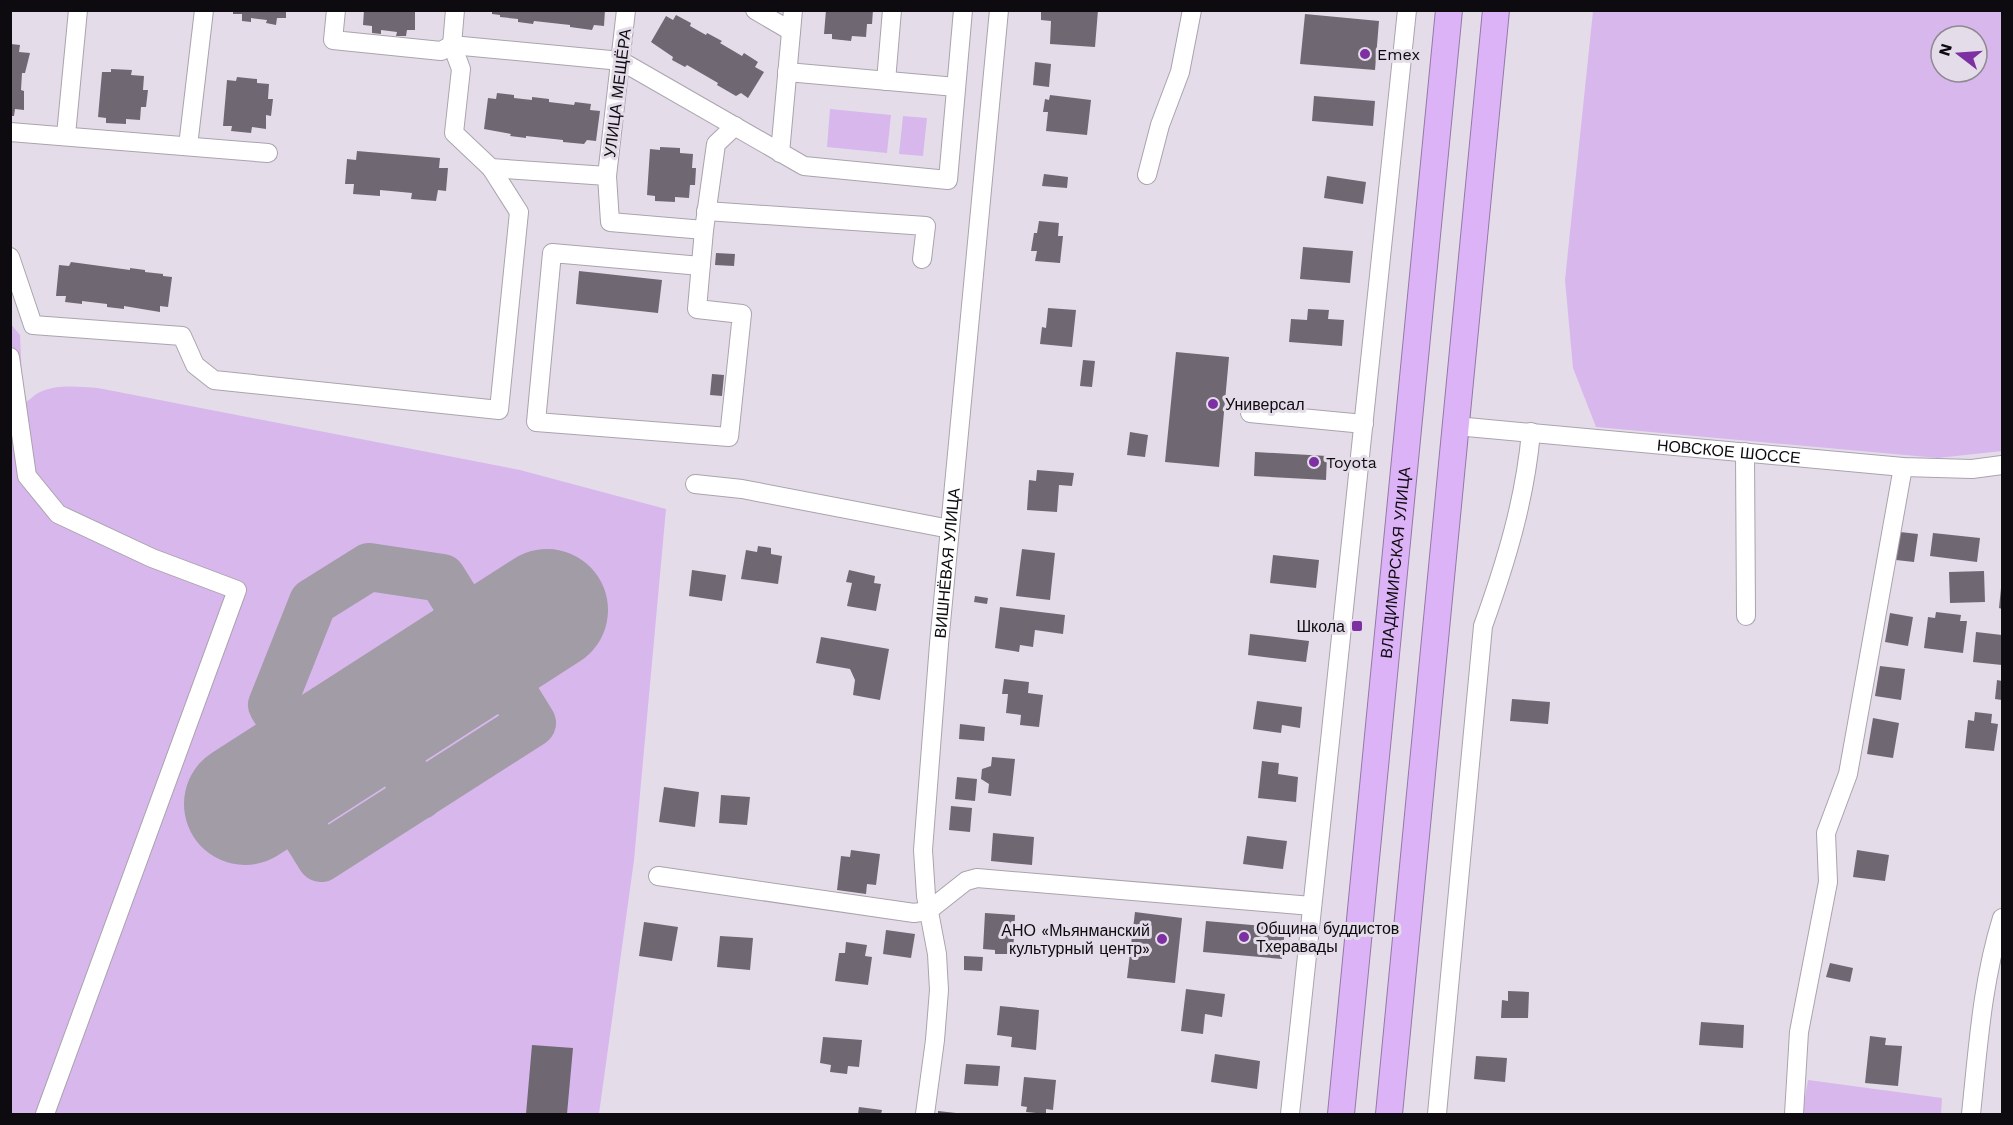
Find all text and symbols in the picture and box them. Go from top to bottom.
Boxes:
north arrow [1929,24,1989,84]
street label: УЛИЦА МЕЩЁРА [600,27,635,159]
text: N [1934,41,1956,58]
place label: Emex [1377,45,1420,64]
marker: Emex [1358,47,1372,61]
place label: Универсал [1225,395,1305,414]
marker: Универсал [1206,397,1220,411]
street label: НОВСКОЕ ШОССЕ [1656,435,1802,468]
place label: Toyota [1326,453,1377,472]
marker: Toyota [1307,455,1321,469]
street label: ВЛАДИМИРСКАЯ УЛИЦА [1377,466,1414,659]
street label: ВИШНЁВАЯ УЛИЦА [931,487,964,639]
place label: Школа [1296,617,1345,636]
marker: Школа [1350,619,1364,633]
place label: Община буддистов Тхеравады [1256,919,1399,956]
place label: АНО «Мьянманский культурный центр» [1001,921,1150,958]
marker: Община буддистов Тхеравады [1237,930,1251,944]
marker: АНО «Мьянманский культурный центр» [1155,932,1169,946]

